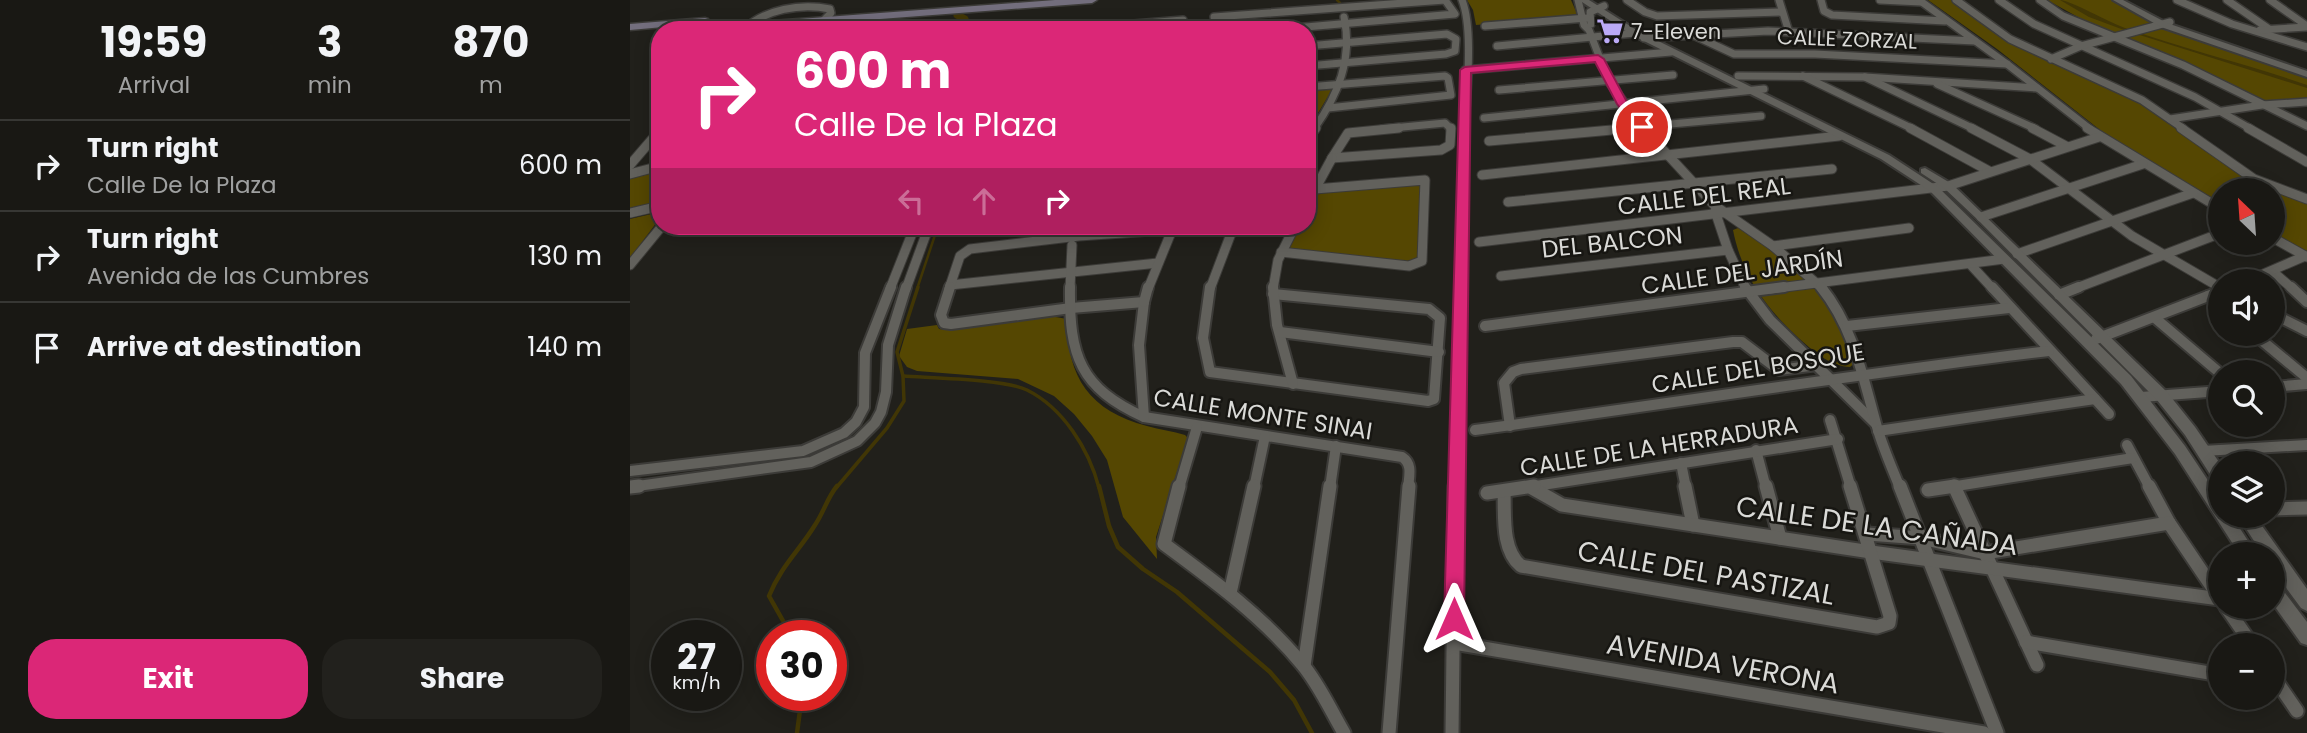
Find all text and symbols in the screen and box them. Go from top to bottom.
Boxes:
text: 19:59 [101,13,207,72]
text: 3 [317,13,343,72]
text: 870 [452,13,529,72]
supermarket icon: 7-Eleven [1595,16,1625,46]
place label: 7-Eleven [1631,17,1721,46]
street label: CALLE ZORZAL [1776,22,1918,56]
text: 600 m [794,37,951,105]
icon: right [679,49,770,140]
text: Arrival [118,69,190,101]
text: min [308,69,352,101]
text: m [479,69,503,101]
pin [1612,97,1672,157]
text: Calle De la Plaza [794,102,1058,147]
icon: arrive [1623,108,1661,146]
text: Turn right [87,130,219,166]
icon: right [28,147,66,185]
text: 600 m [519,147,602,183]
text: Calle De la Plaza [87,169,277,201]
street label: CALLE DEL REAL [1616,169,1792,223]
north arrow [2208,178,2286,256]
map controls [2208,178,2285,710]
icon: left [892,182,930,220]
icon: ahead [965,182,1003,220]
icon: right [1038,182,1076,220]
street label: DEL BALCON [1540,218,1684,266]
text: Turn right [87,221,219,257]
icon: right [28,238,66,276]
text: 130 m [528,238,602,274]
street label: CALLE DEL JARDÍN [1639,242,1845,302]
text: Avenida de las Cumbres [87,260,369,292]
button: sound [2208,269,2285,346]
icon: arrive [28,329,66,367]
text: Arrive at destination [87,329,362,365]
text: 140 m [527,329,602,365]
street label: CALLE DEL BOSQUE [1649,335,1867,401]
button: search [2208,360,2285,437]
street label: CALLE MONTE SINAI [1151,380,1375,448]
street label: CALLE DE LA HERRADURA [1518,408,1800,484]
button: layers [2208,451,2285,528]
street label: CALLE DE LA CAÑADA [1734,487,2020,565]
street label: CALLE DEL PASTIZAL [1575,531,1837,615]
button: + [2208,542,2285,619]
position arrow [1417,582,1491,656]
speed limit sign: 30 [756,620,847,711]
street label: AVENIDA VERONA [1604,624,1842,704]
text: 27 [677,632,716,681]
button: − [2208,633,2285,710]
button: Exit [28,639,308,719]
button: Share [322,639,602,719]
text: km/h [673,670,720,695]

